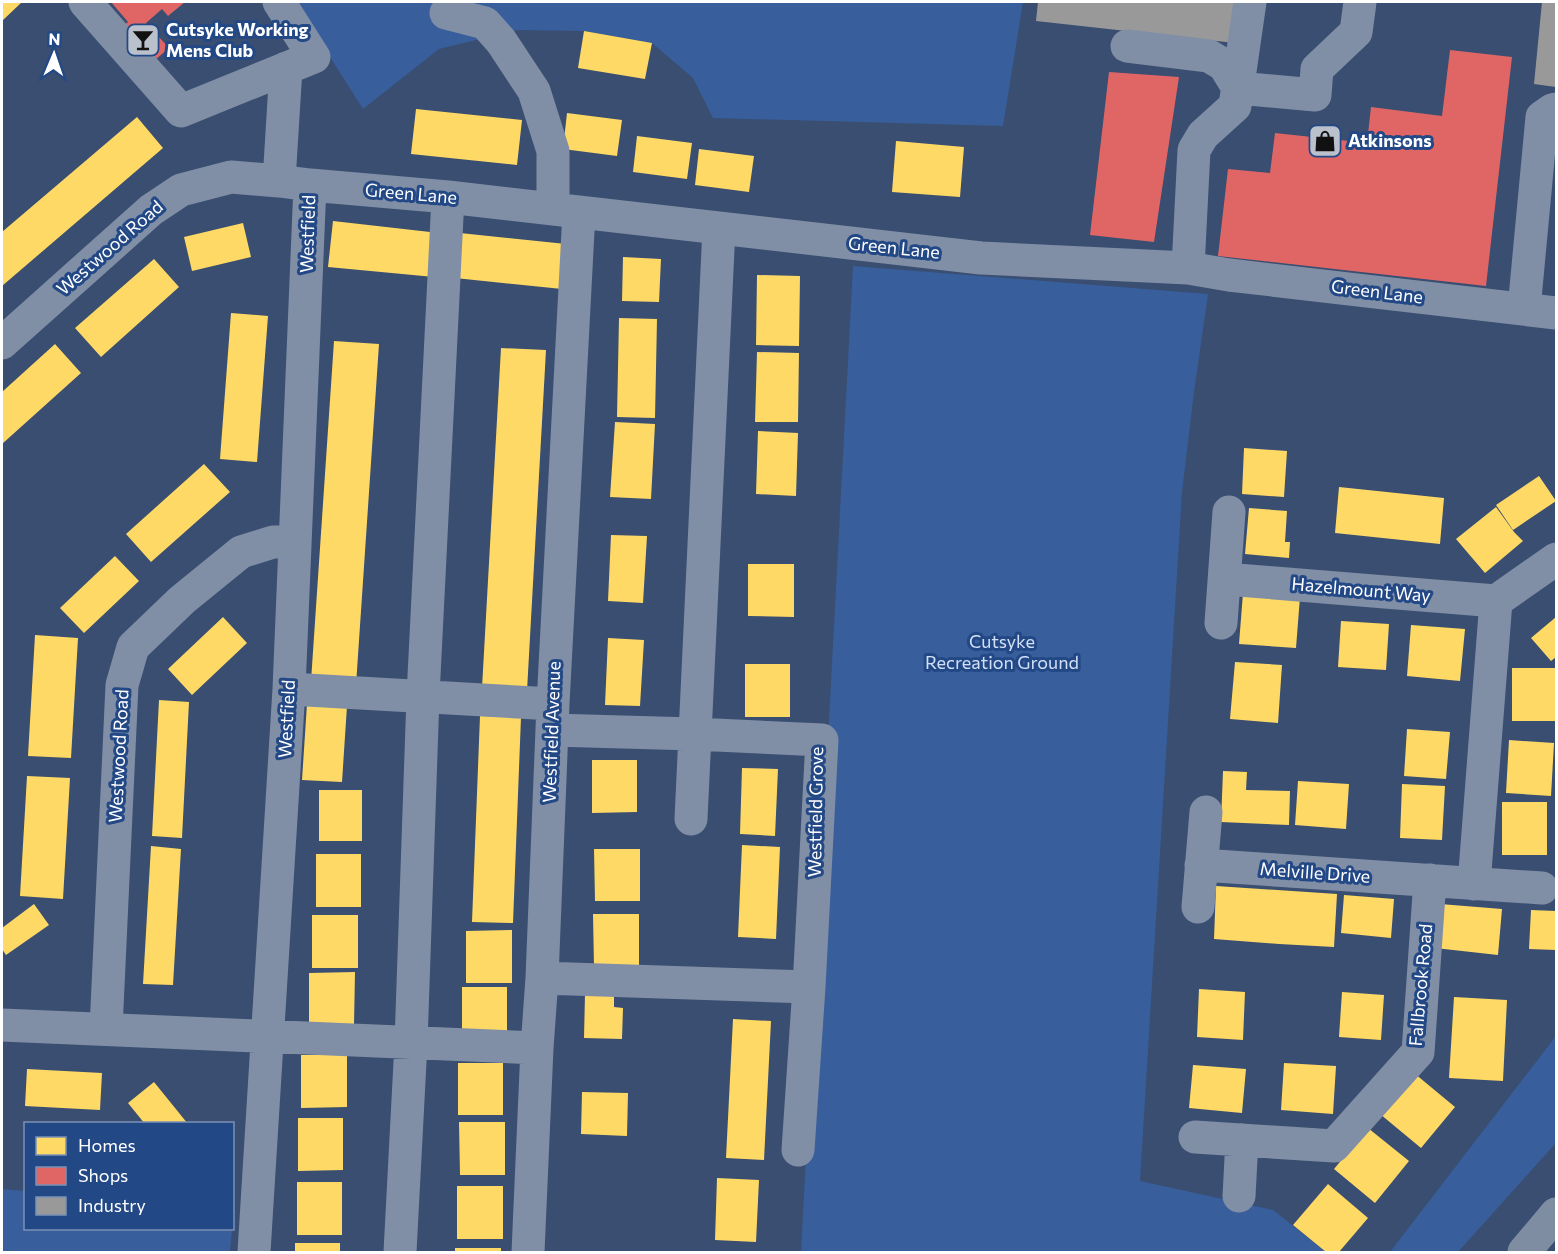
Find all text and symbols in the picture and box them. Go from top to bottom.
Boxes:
place label: Cutsyke Working Mens Club [166,18,309,61]
bar icon: Cutsyke Working Mens Club [125,22,161,58]
north arrow [24,24,84,84]
text: N [48,29,61,48]
shop icon: Atkinsons [1307,123,1343,159]
place label: Atkinsons [1348,129,1432,151]
street label: Green Lane [364,178,458,208]
street label: Westfield [295,194,319,273]
street label: Westwood Road [52,195,167,299]
street label: Green Lane [847,231,941,263]
street label: Green Lane [1330,274,1424,308]
street label: Hazelmount Way [1291,572,1432,606]
park label: Cutsyke Recreation Ground [925,630,1079,673]
street label: Westfield Avenue [538,661,564,803]
street label: Westfield [273,679,299,759]
street label: Westwood Road [104,689,132,823]
street label: Westfield Grove [803,746,827,878]
street label: Melville Drive [1259,857,1371,887]
street label: Fallbrook Road [1404,923,1436,1047]
legend [24,1122,234,1230]
text: Homes [78,1134,136,1156]
text: Shops [78,1164,128,1186]
text: Industry [78,1194,146,1216]

